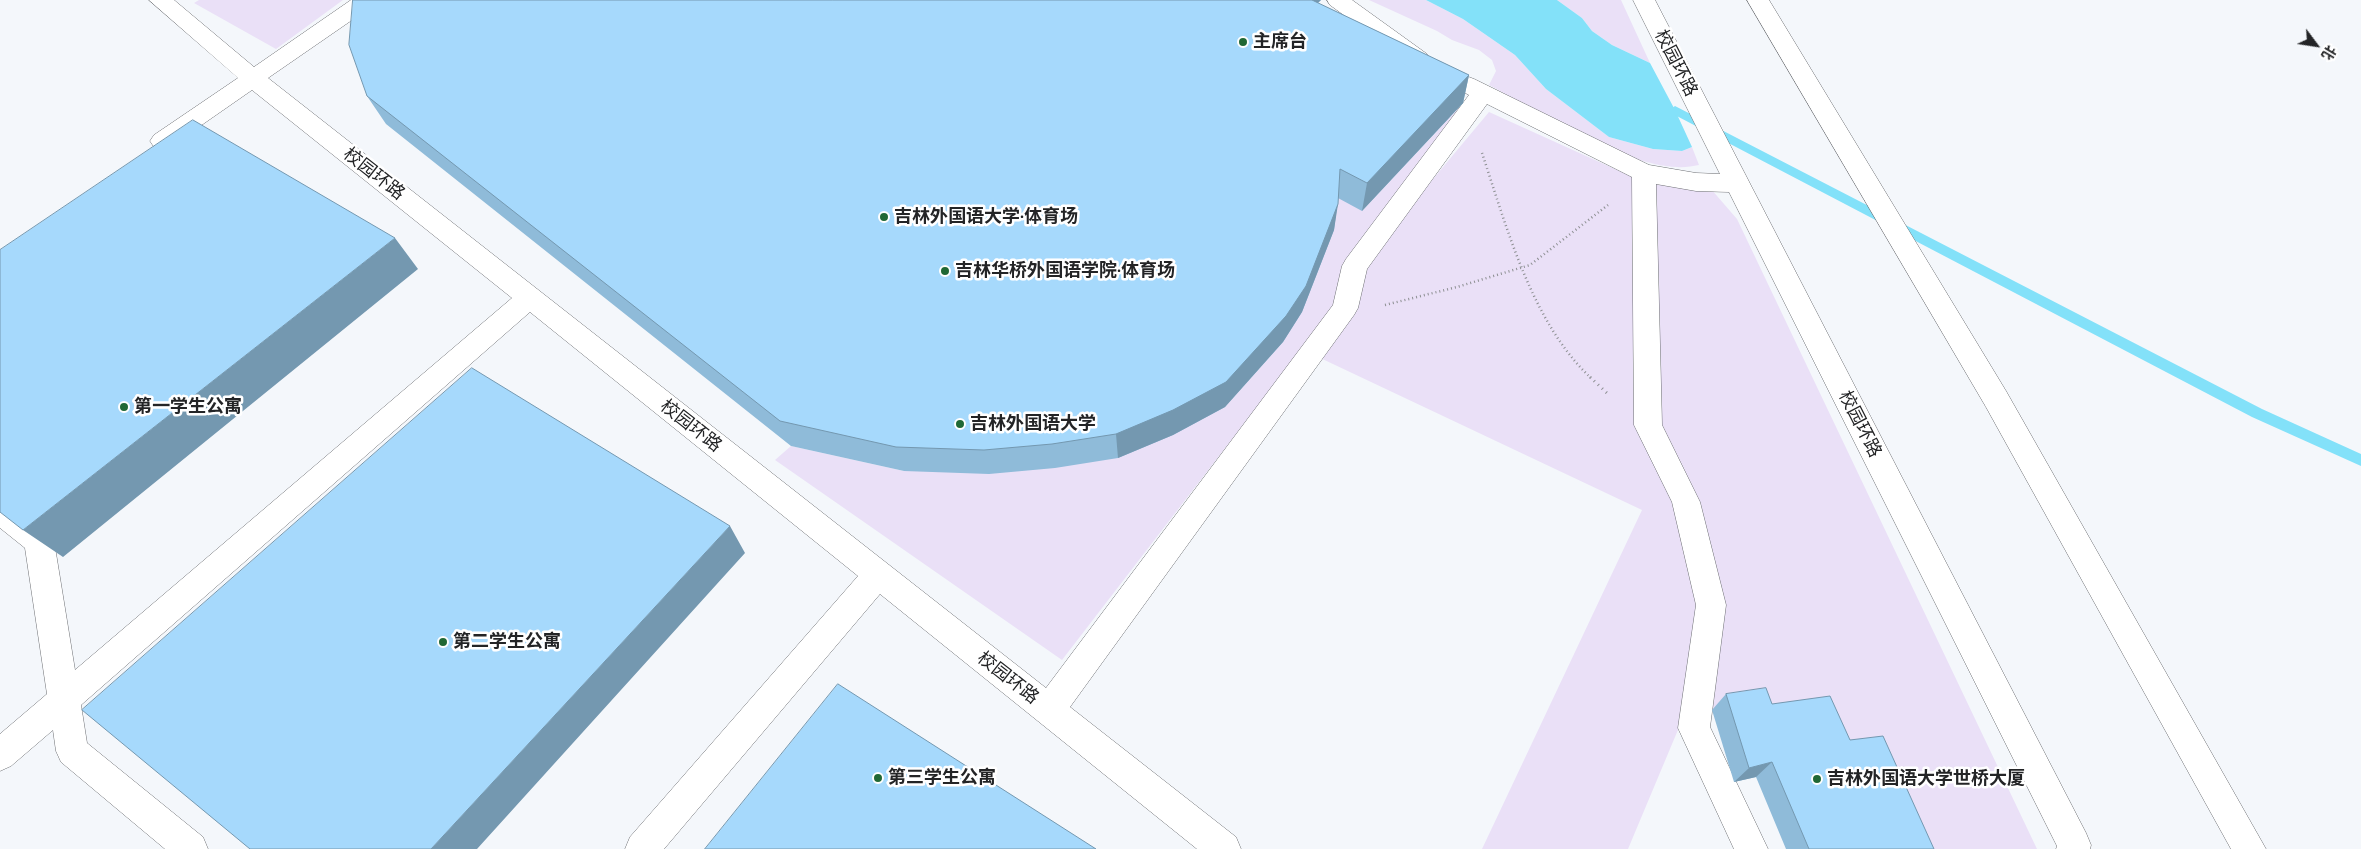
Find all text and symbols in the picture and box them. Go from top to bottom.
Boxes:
north arrow [2291,20,2341,70]
street label: 校园环路 [1650,26,1702,100]
place label: 主席台 [1253,31,1307,53]
marker: 主席台 [1237,36,1249,48]
text: 北 [2318,42,2340,63]
street label: 校园环路 [339,143,409,205]
place label: 吉林外国语大学·体育场 [894,206,1078,228]
marker: 吉林外国语大学·体育场 [878,211,890,223]
place label: 吉林华桥外国语学院·体育场 [955,260,1175,282]
marker: 吉林华桥外国语学院·体育场 [939,265,951,277]
street label: 校园环路 [1834,387,1886,461]
street label: 校园环路 [656,395,726,457]
place label: 第一学生公寓 [134,396,242,418]
marker: 第一学生公寓 [118,401,130,413]
place label: 吉林外国语大学 [970,413,1096,435]
marker: 吉林外国语大学 [954,418,966,430]
place label: 第二学生公寓 [453,631,561,653]
marker: 第二学生公寓 [437,636,449,648]
street label: 校园环路 [973,647,1043,709]
place label: 第三学生公寓 [888,767,996,789]
place label: 吉林外国语大学世桥大厦 [1827,768,2025,790]
marker: 第三学生公寓 [872,772,884,784]
marker: 吉林外国语大学世桥大厦 [1811,773,1823,785]

